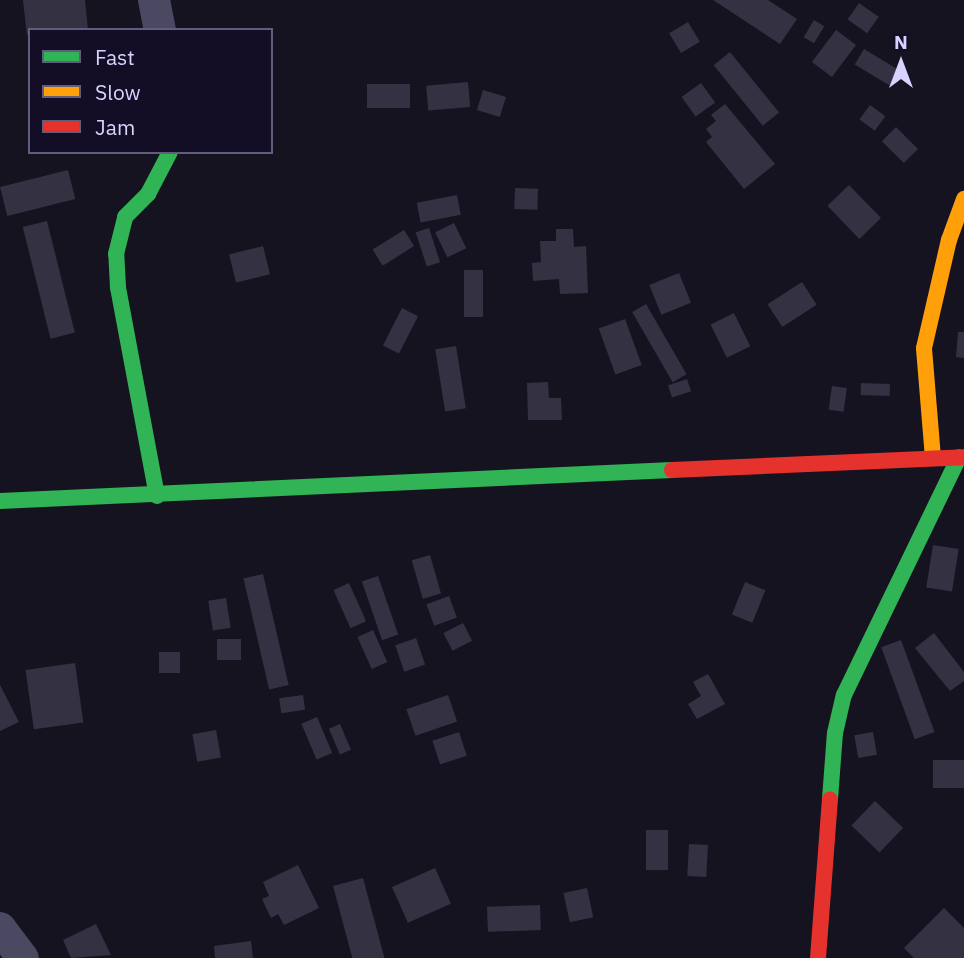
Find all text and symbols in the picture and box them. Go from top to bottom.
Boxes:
legend [28,28,273,154]
north arrow [866,28,936,98]
text: N [894,30,908,54]
text: Fast [95,43,135,71]
text: Slow [95,78,141,106]
text: Jam [95,113,135,141]

